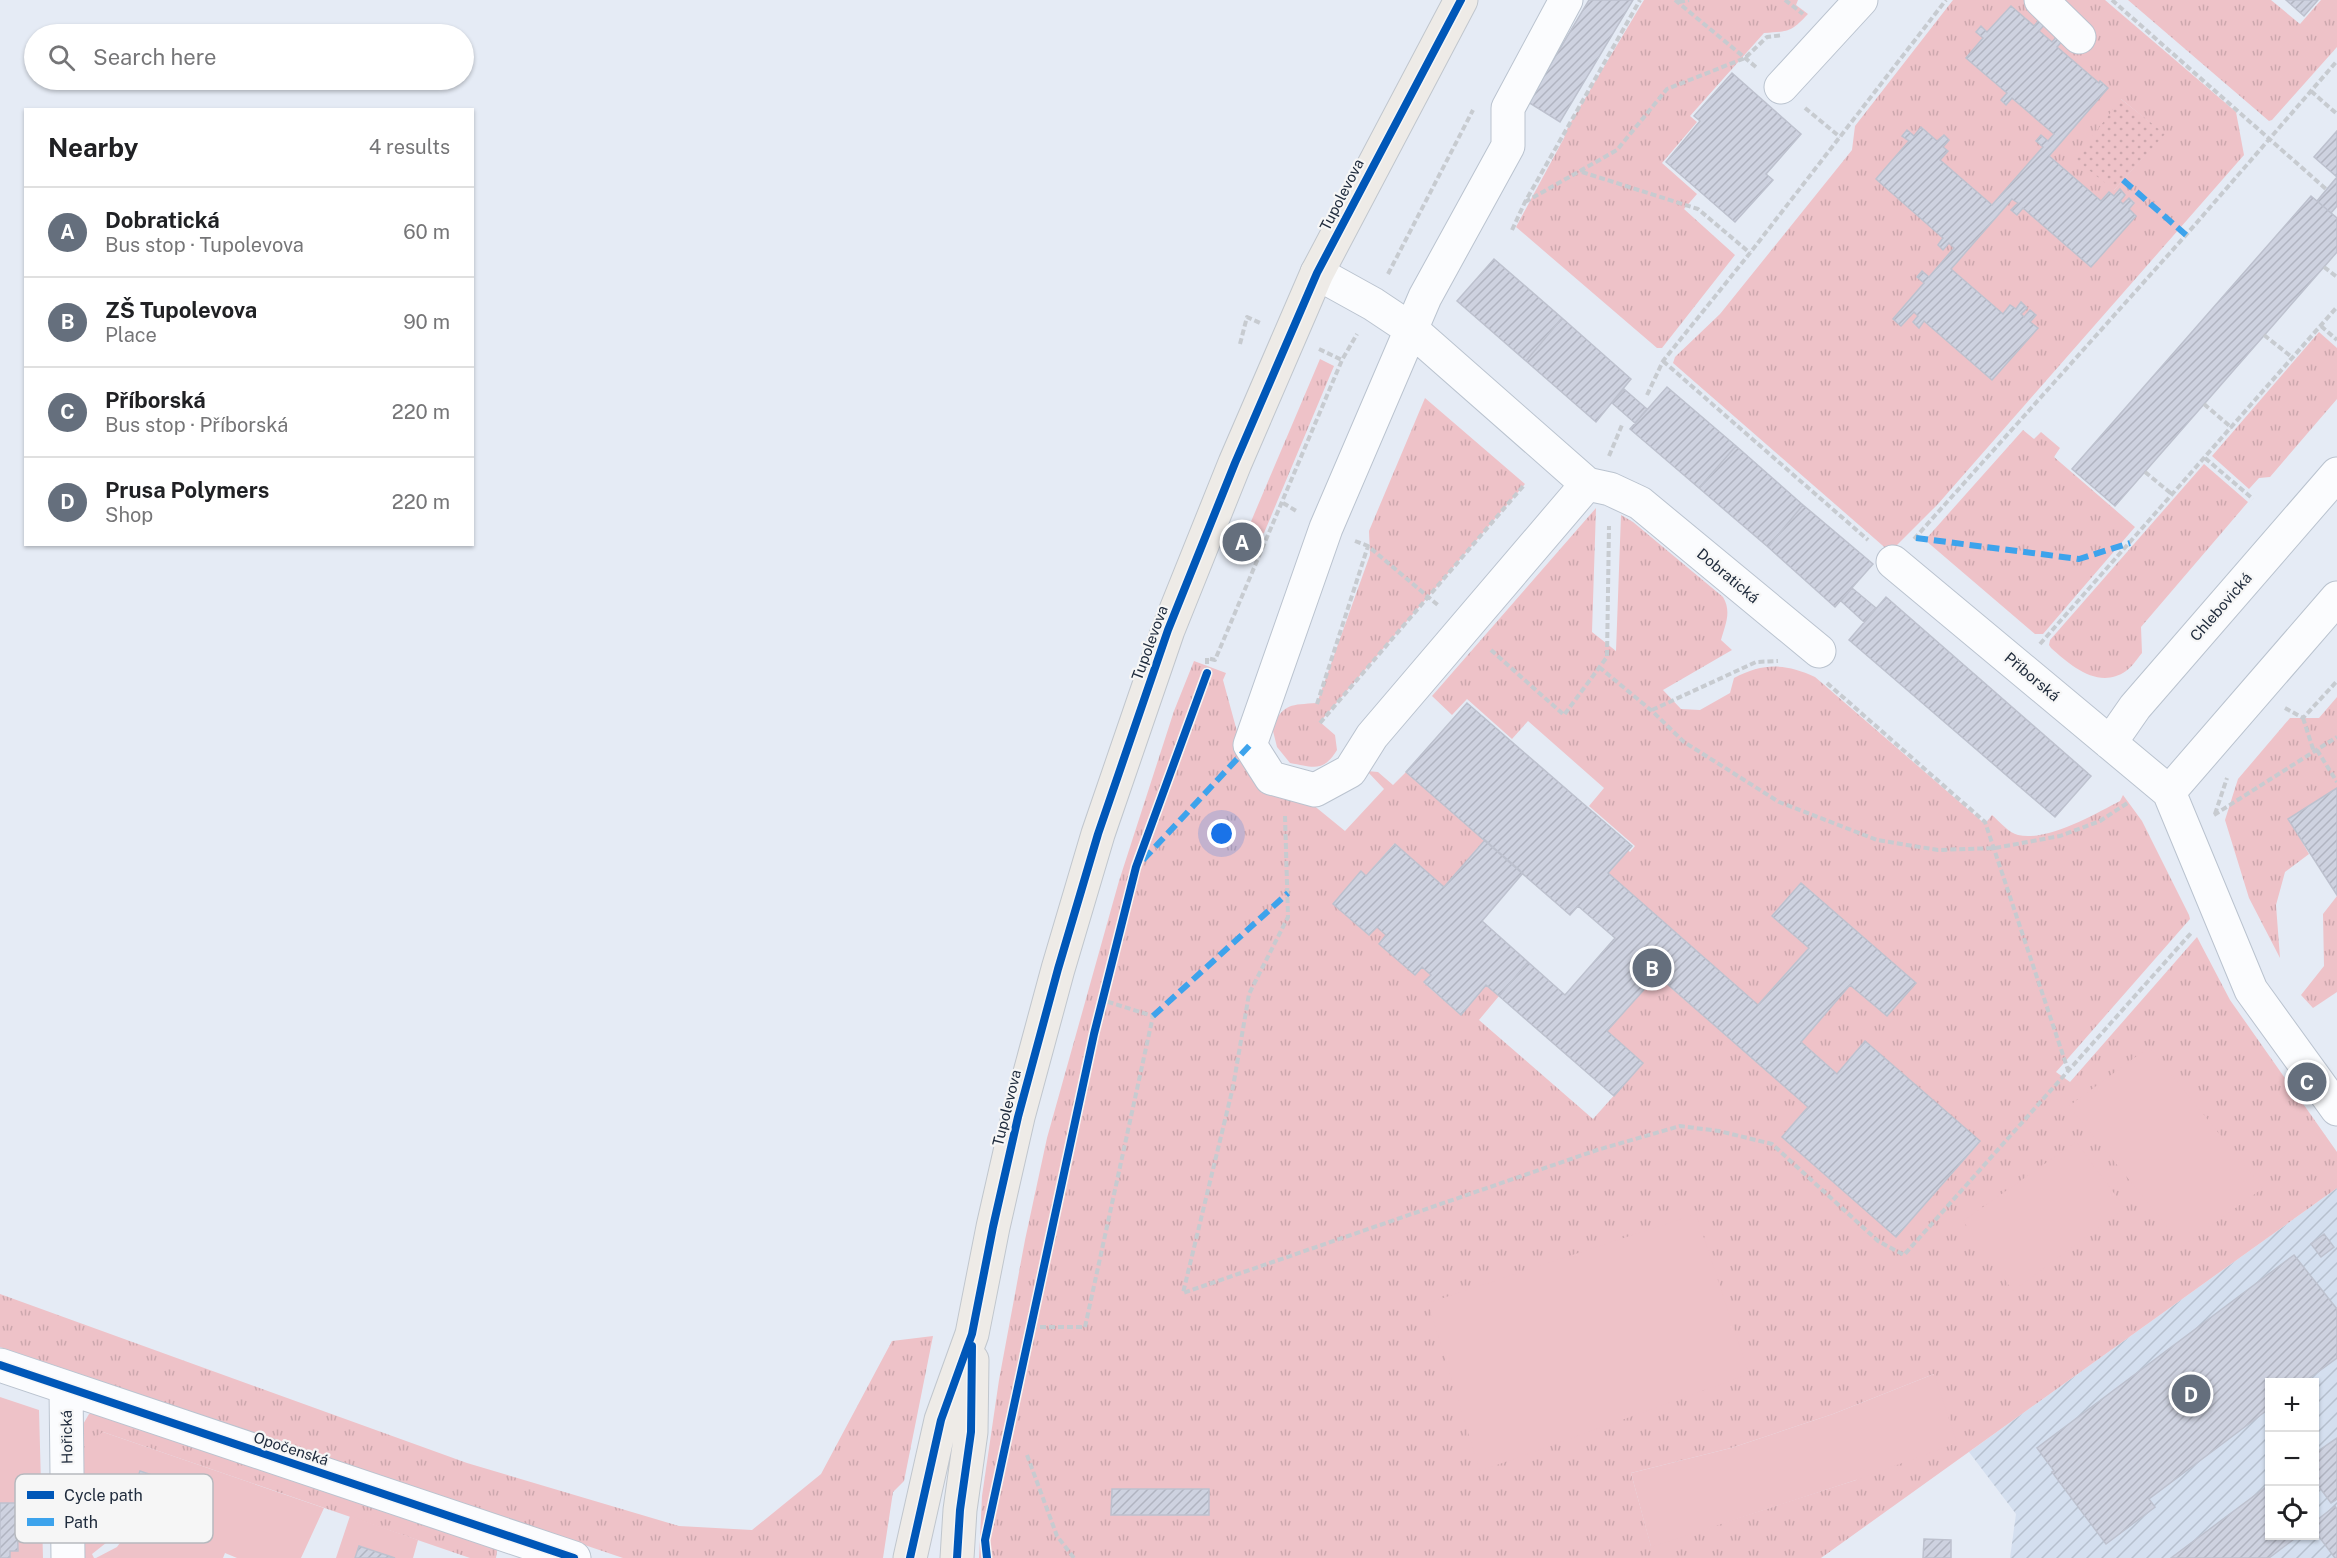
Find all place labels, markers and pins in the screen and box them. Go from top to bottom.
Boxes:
pin: A [1222,520,1262,564]
pin: B [1632,946,1672,990]
pin: C [2288,1060,2326,1104]
pin: D [2172,1372,2210,1416]

